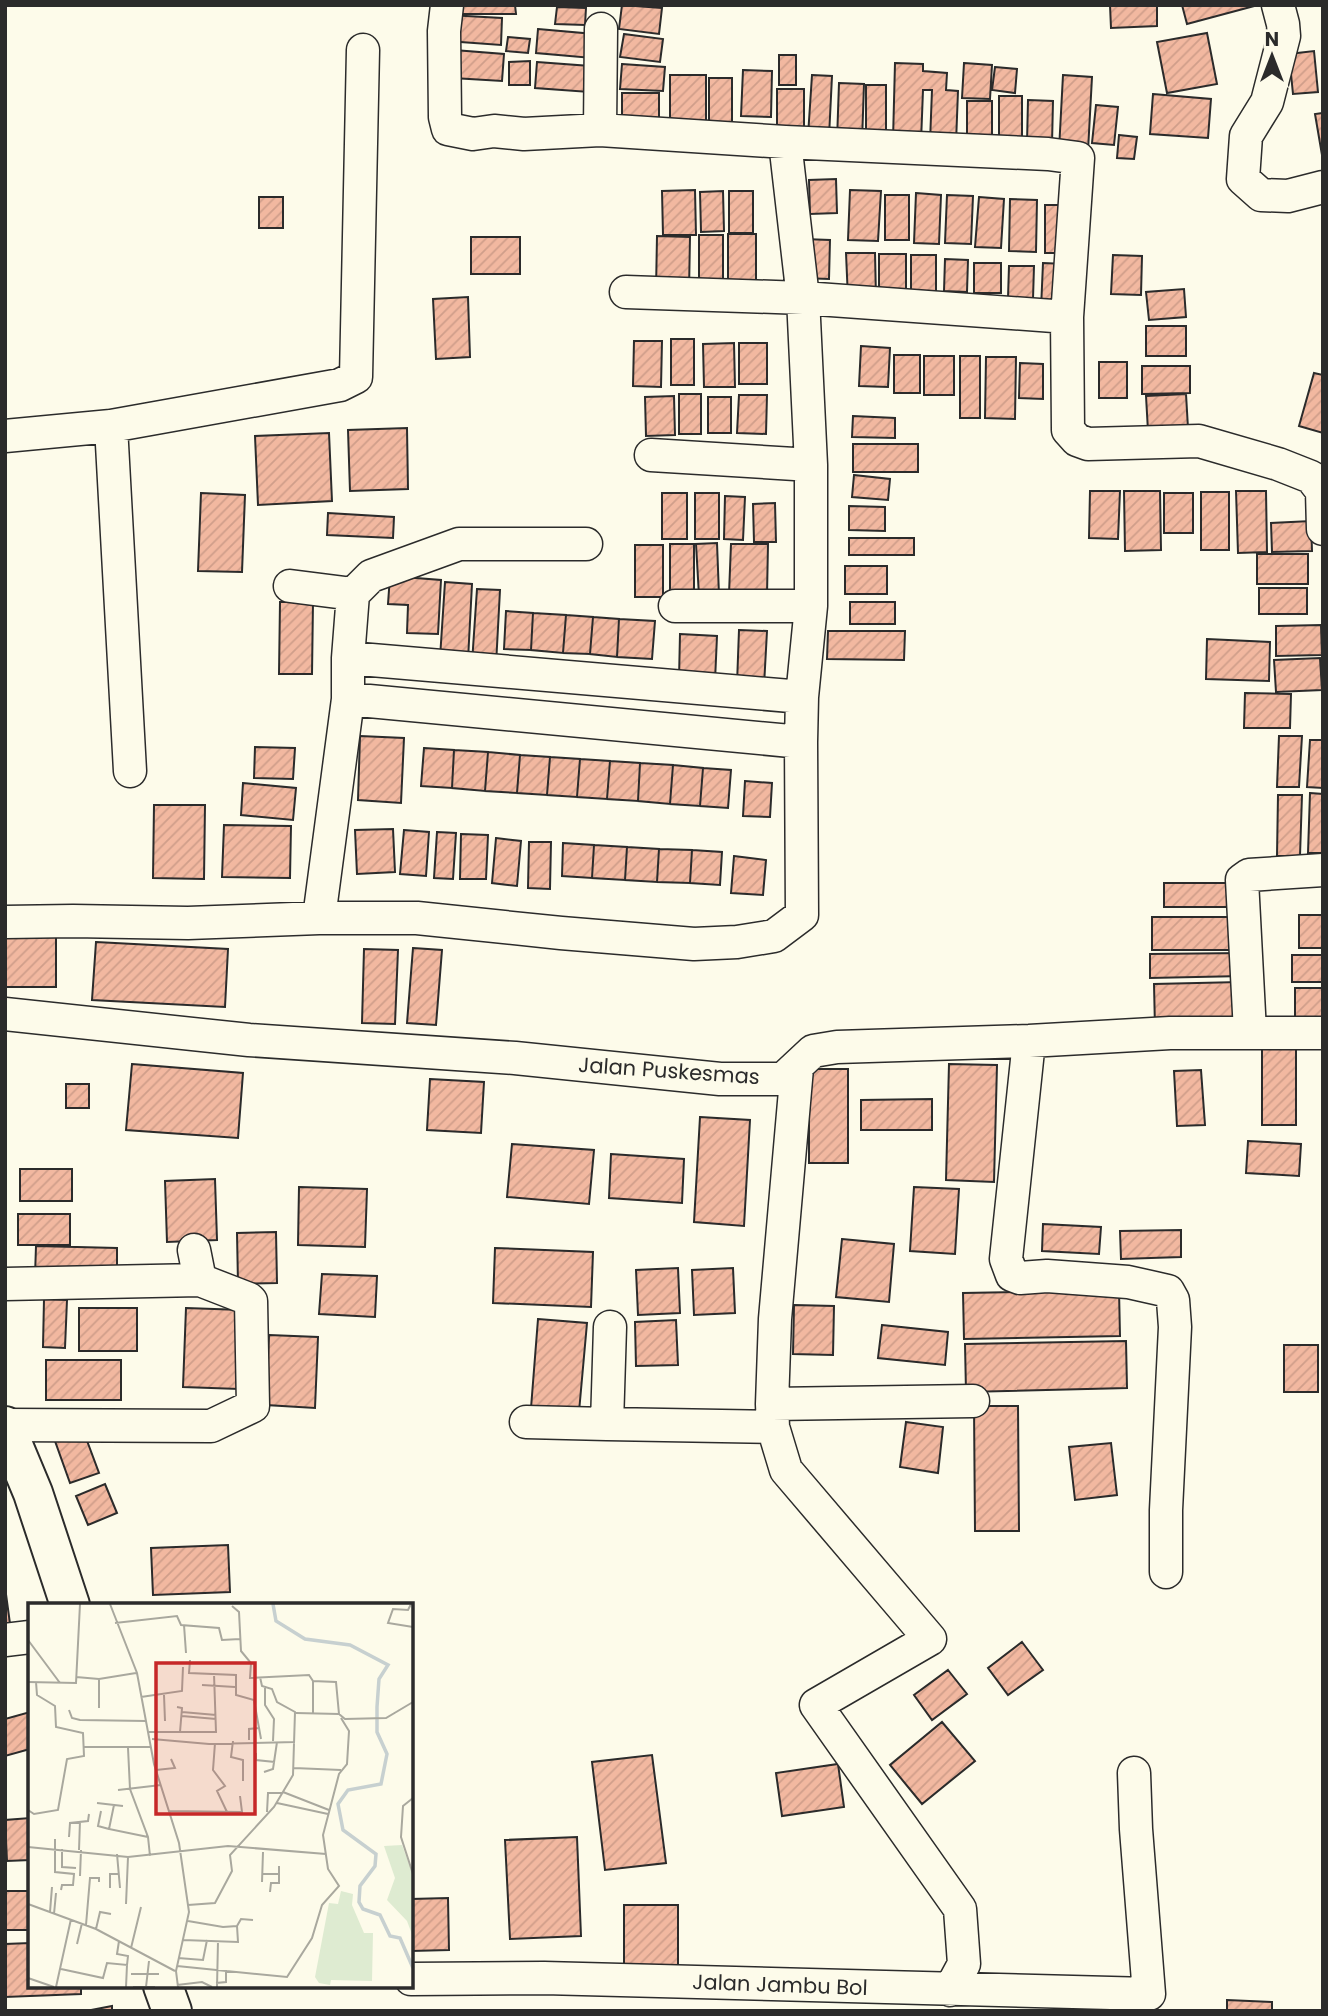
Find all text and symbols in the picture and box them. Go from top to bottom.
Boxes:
north arrow [1237,21,1307,91]
text: N [1265,26,1279,53]
street label: Jalan Puskesmas [577,1050,761,1091]
inset map [28,1603,413,1988]
street label: Jalan Jambu Bol [692,1967,868,2002]

